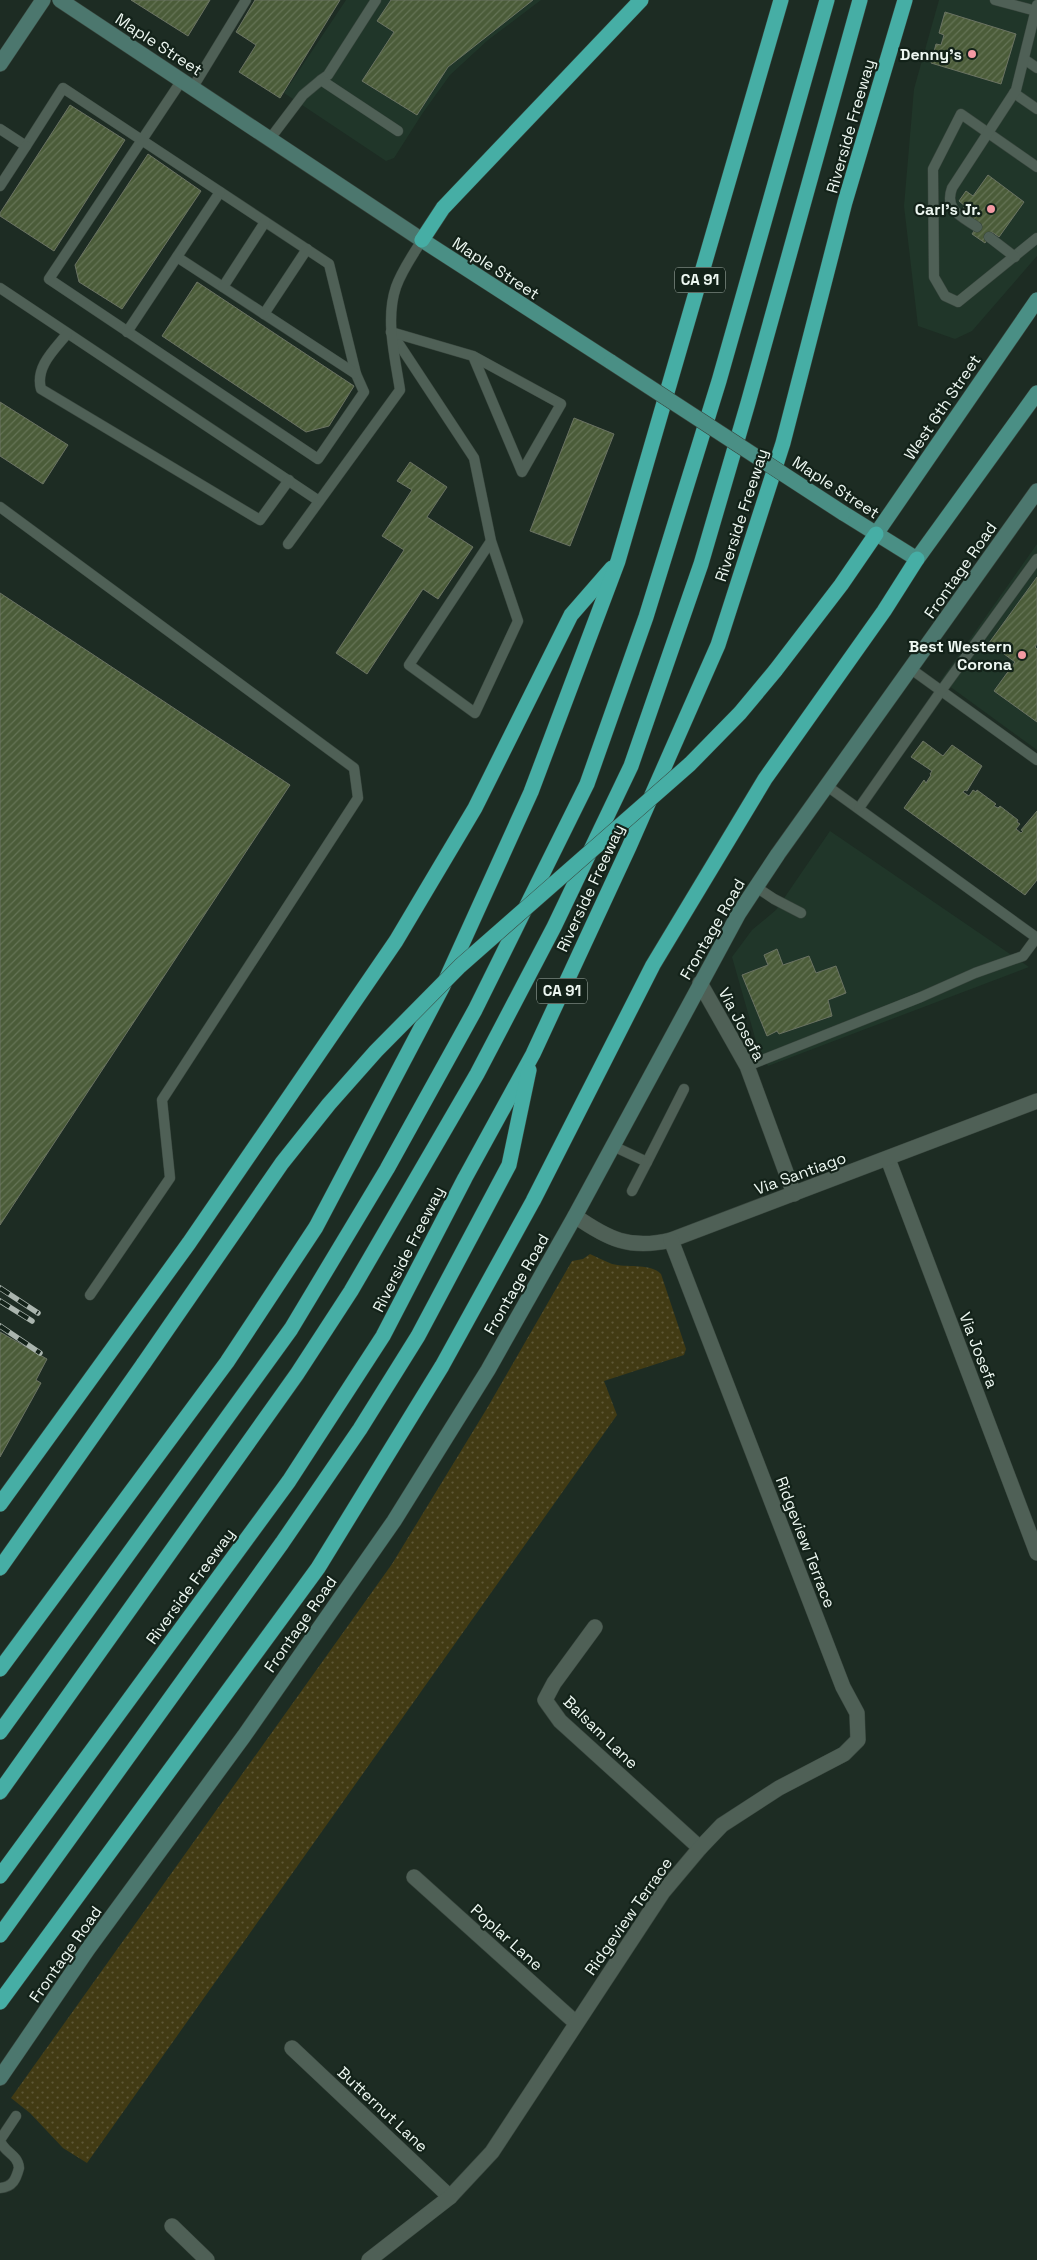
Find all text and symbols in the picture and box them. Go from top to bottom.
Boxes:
street label: Maple Street [111,8,206,80]
place label: Denny's [900,44,962,65]
marker: Denny's [966,48,978,60]
street label: Riverside Freeway [821,57,880,196]
place label: Carl's Jr. [915,199,981,220]
marker: Carl's Jr. [985,203,997,215]
street label: Maple Street [448,232,543,304]
road number: CA 91 [675,268,725,292]
street label: West 6th Street [899,350,985,464]
street label: Riverside Freeway [710,446,773,584]
street label: Maple Street [788,451,883,523]
street label: Frontage Road [919,518,1001,623]
place label: Best Western Corona [908,636,1012,675]
marker: Best Western Corona [1016,649,1028,661]
street label: Riverside Freeway [552,821,629,955]
street label: Frontage Road [675,875,750,984]
road number: CA 91 [537,978,587,1004]
street label: Via Josefa [714,984,770,1064]
street label: Via Santiago [751,1147,849,1200]
street label: Riverside Freeway [368,1183,449,1316]
street label: Frontage Road [479,1230,554,1339]
street label: Via Josefa [954,1309,1003,1391]
street label: Ridgeview Terrace [771,1473,840,1611]
street label: Riverside Freeway [141,1524,240,1649]
street label: Frontage Road [259,1572,341,1677]
street label: Balsam Lane [559,1691,643,1773]
street label: Ridgeview Terrace [580,1853,677,1979]
street label: Poplar Lane [466,1899,547,1975]
street label: Frontage Road [24,1902,106,2007]
street label: Butternut Lane [333,2062,432,2157]

